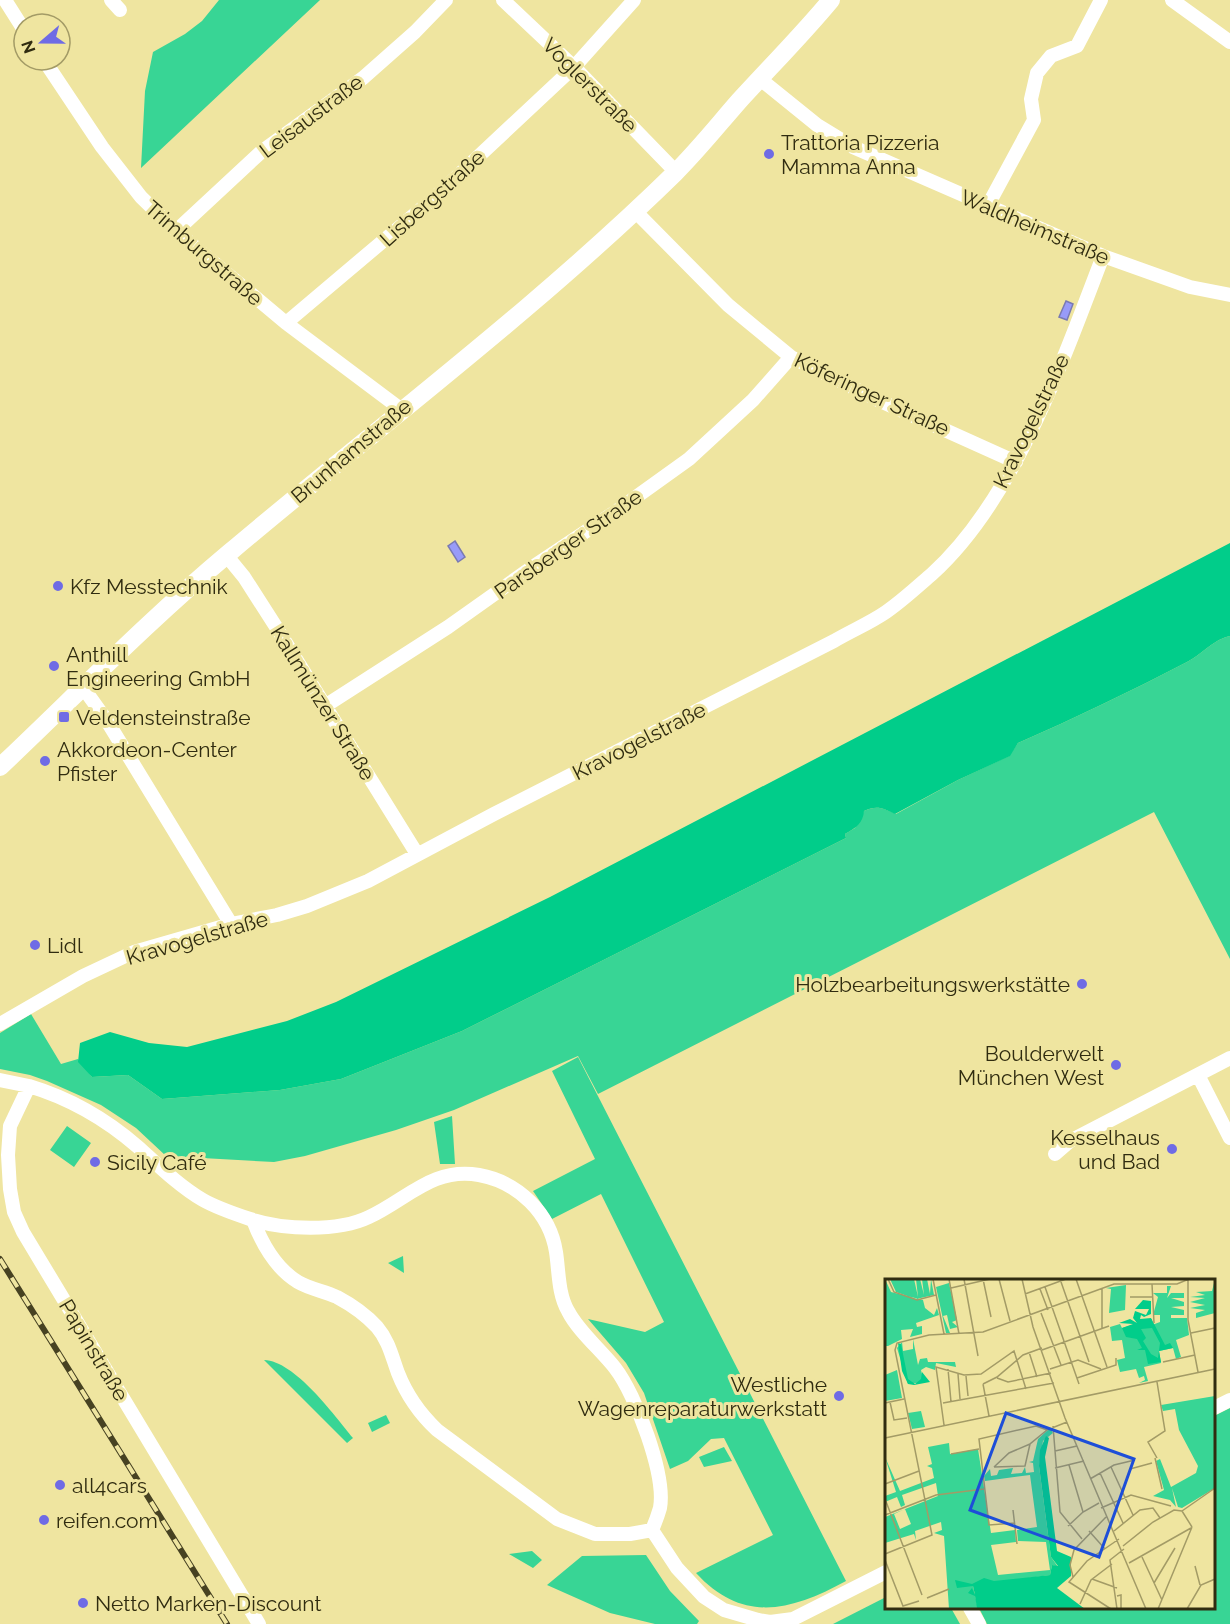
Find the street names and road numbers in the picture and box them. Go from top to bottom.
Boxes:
street label: Voglerstraße [537,32,643,138]
street label: Leisaustraße [254,69,368,163]
street label: Lisbergstraße [375,144,489,252]
street label: Waldheimstraße [957,184,1113,270]
street label: Trimburgstraße [140,195,268,311]
street label: Köferinger Straße [791,347,953,441]
street label: Kravogelstraße [988,350,1074,492]
street label: Brunhamstraße [286,394,416,508]
street label: Parsberger Straße [490,484,646,604]
street label: Kallmünzer Straße [265,621,381,785]
street label: Kravogelstraße [568,697,710,785]
street label: Kravogelstraße [123,906,271,970]
street label: Papinstraße [54,1295,134,1405]

